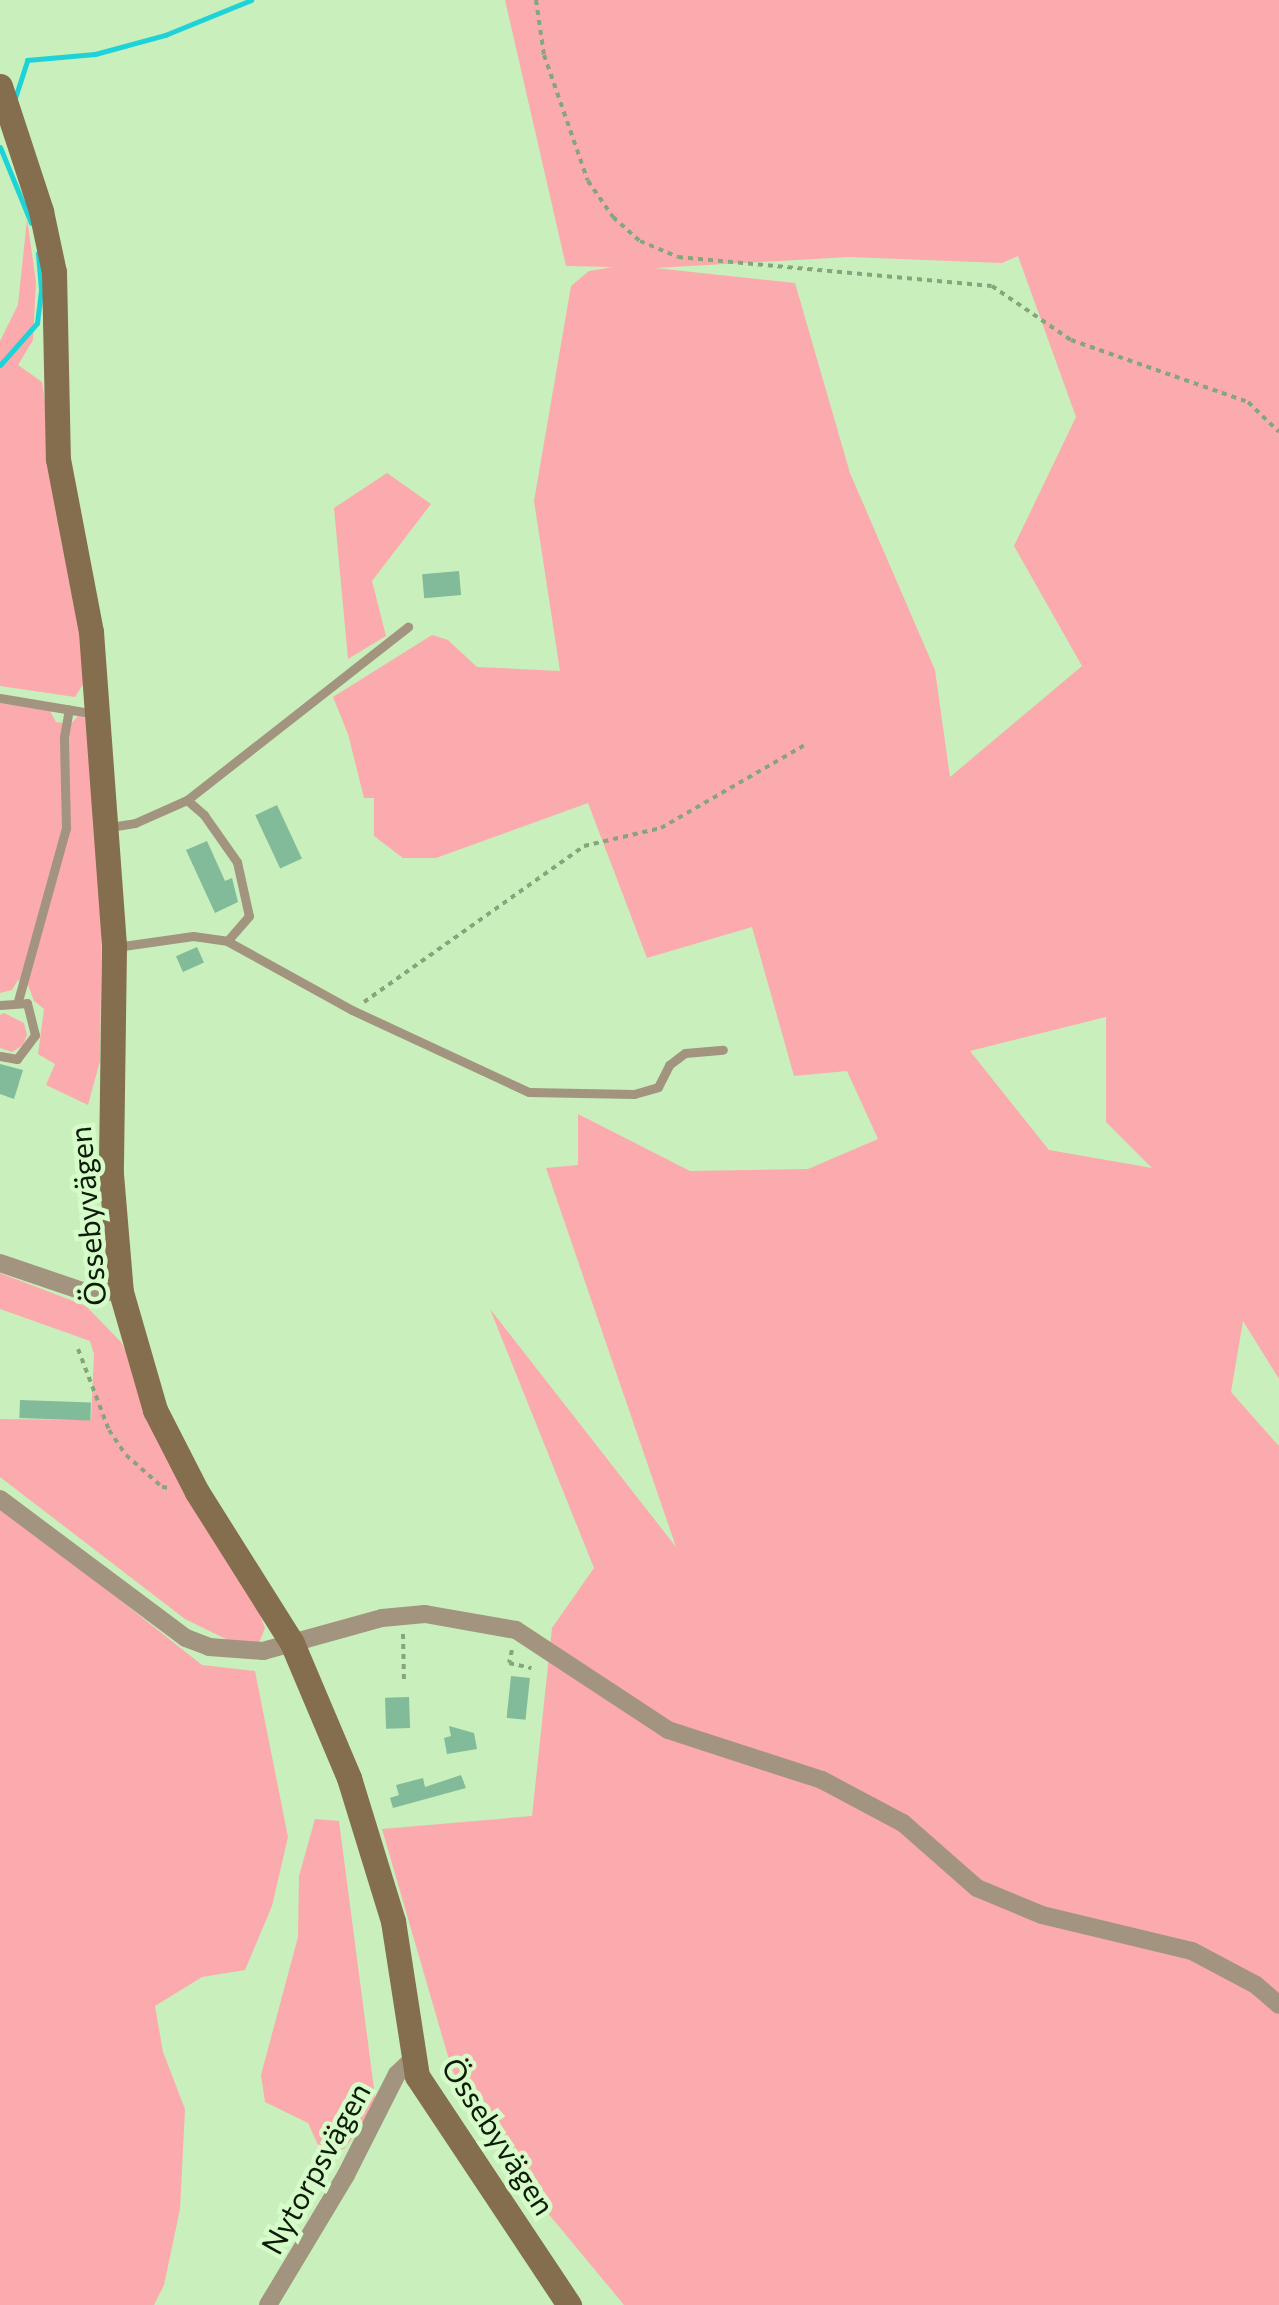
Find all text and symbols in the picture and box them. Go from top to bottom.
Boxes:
street label: Össebyvägen [61,1125,113,1307]
street label: Össebyvägen [435,2051,563,2221]
street label: Nytorpsvägen [253,2076,377,2260]

